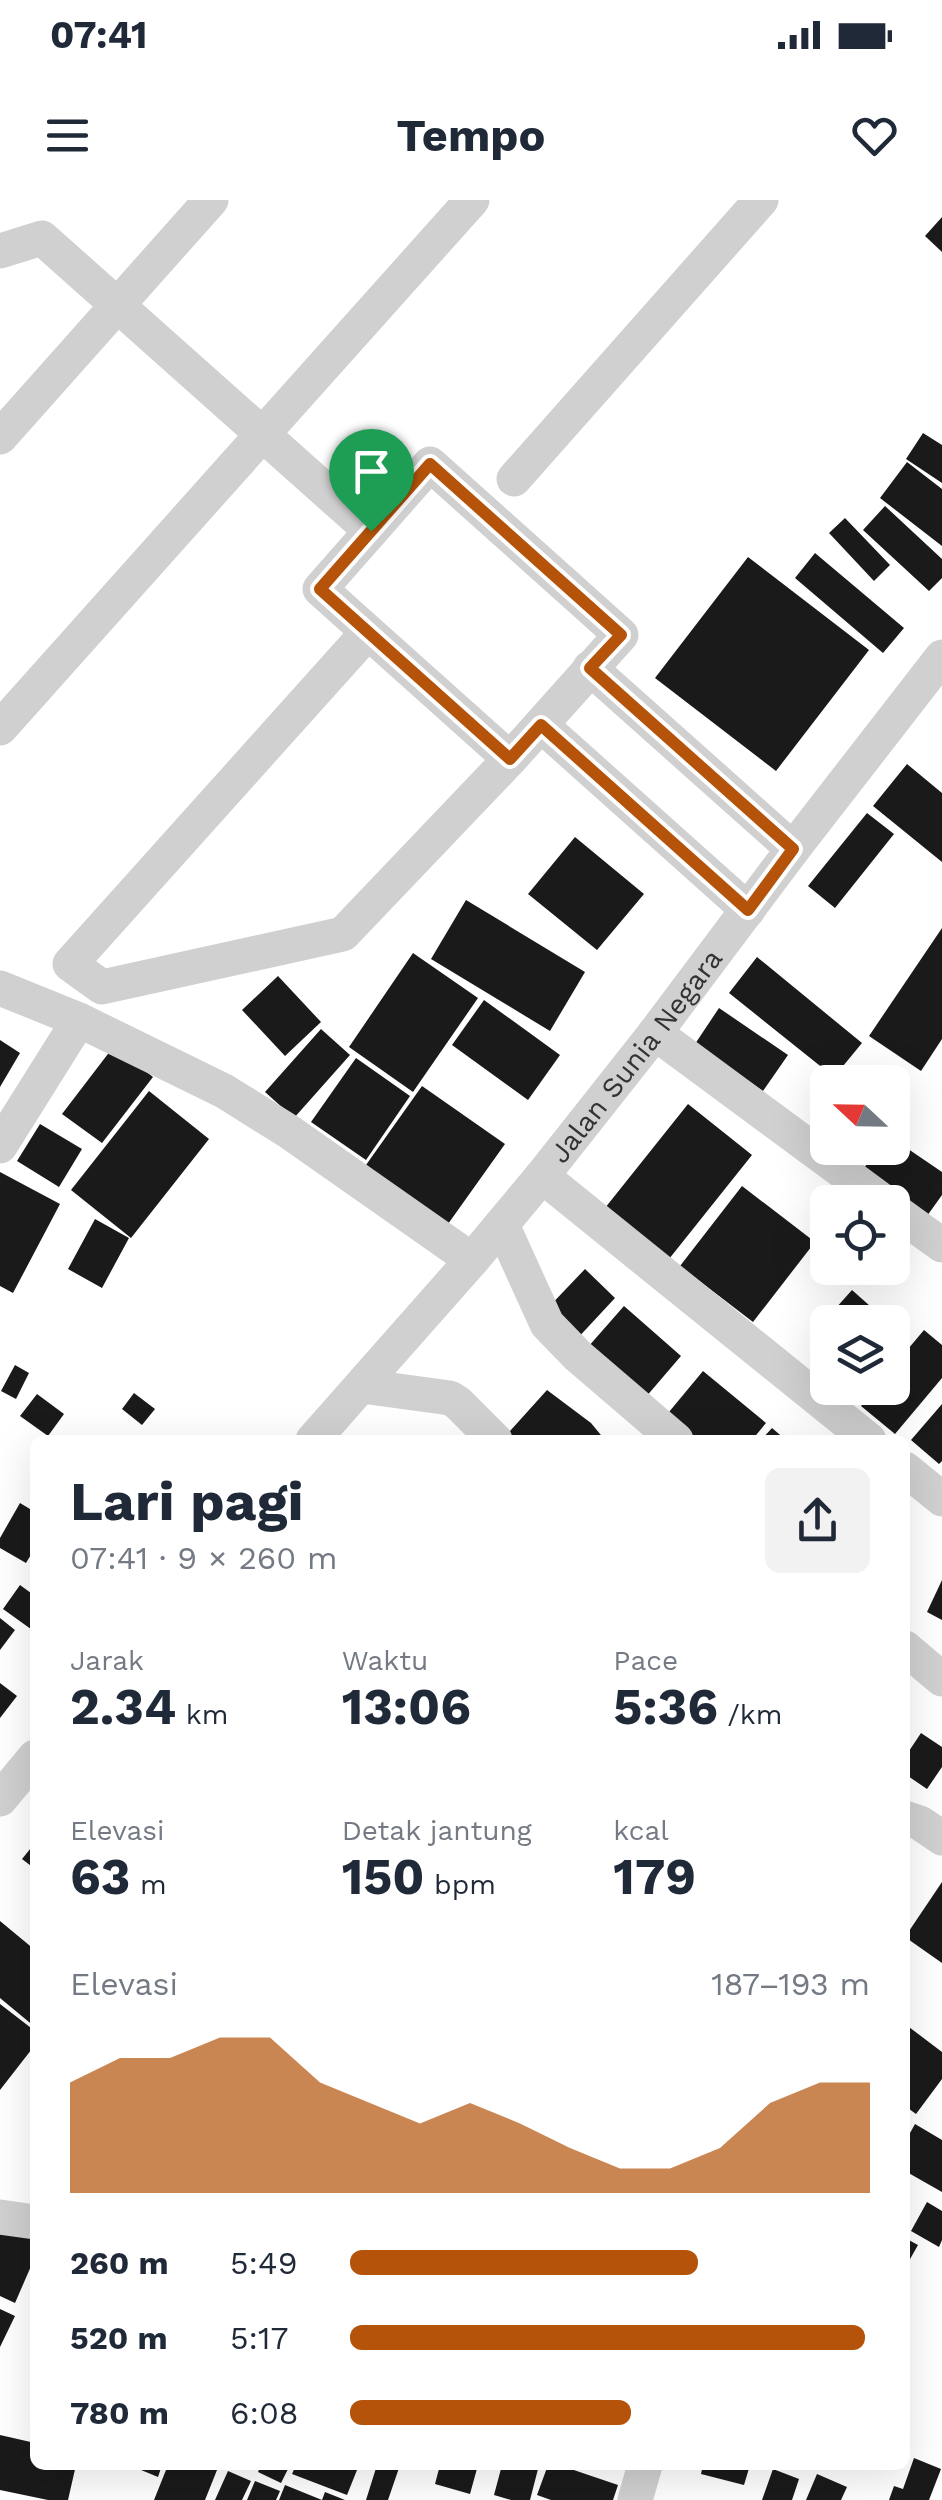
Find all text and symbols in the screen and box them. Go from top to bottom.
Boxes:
text: 07:41 [50,13,147,57]
icon: menu [40,108,95,163]
icon: heart [847,108,902,163]
text: Tempo [397,109,545,162]
pin [329,429,414,532]
icon: arrive [344,444,399,499]
street label: Jalan Sunia Negara [543,943,729,1169]
north arrow [810,1065,910,1165]
map controls [810,1065,910,1405]
button: locate [810,1185,910,1285]
button: layers [810,1305,910,1405]
button: share [765,1468,870,1573]
text: Lari pagi [70,1469,304,1533]
text: 07:41 · 9 × 260 m [70,1539,338,1577]
text: Jarak [70,1644,144,1677]
text: Waktu [342,1644,428,1677]
text: Pace [613,1644,678,1677]
text: 2.34 [70,1677,176,1736]
text: 13:06 [342,1677,471,1736]
text: 5:36 [613,1677,718,1736]
text: km [176,1698,228,1731]
text: /km [718,1698,782,1731]
text: Elevasi [70,1814,164,1847]
text: Detak jantung [342,1814,532,1847]
text: kcal [613,1814,669,1847]
text: 63 [70,1847,130,1906]
text: 150 [342,1847,425,1906]
text: 179 [613,1847,696,1906]
text: m [130,1868,167,1901]
text: bpm [425,1868,496,1901]
text: Elevasi [70,1965,178,2003]
text: 187–193 m [711,1965,870,2003]
text: 260 m [70,2244,169,2282]
text: 5:49 [230,2244,297,2282]
text: 520 m [70,2319,168,2357]
text: 5:17 [230,2319,289,2357]
text: 780 m [70,2394,169,2432]
text: 6:08 [230,2394,299,2432]

